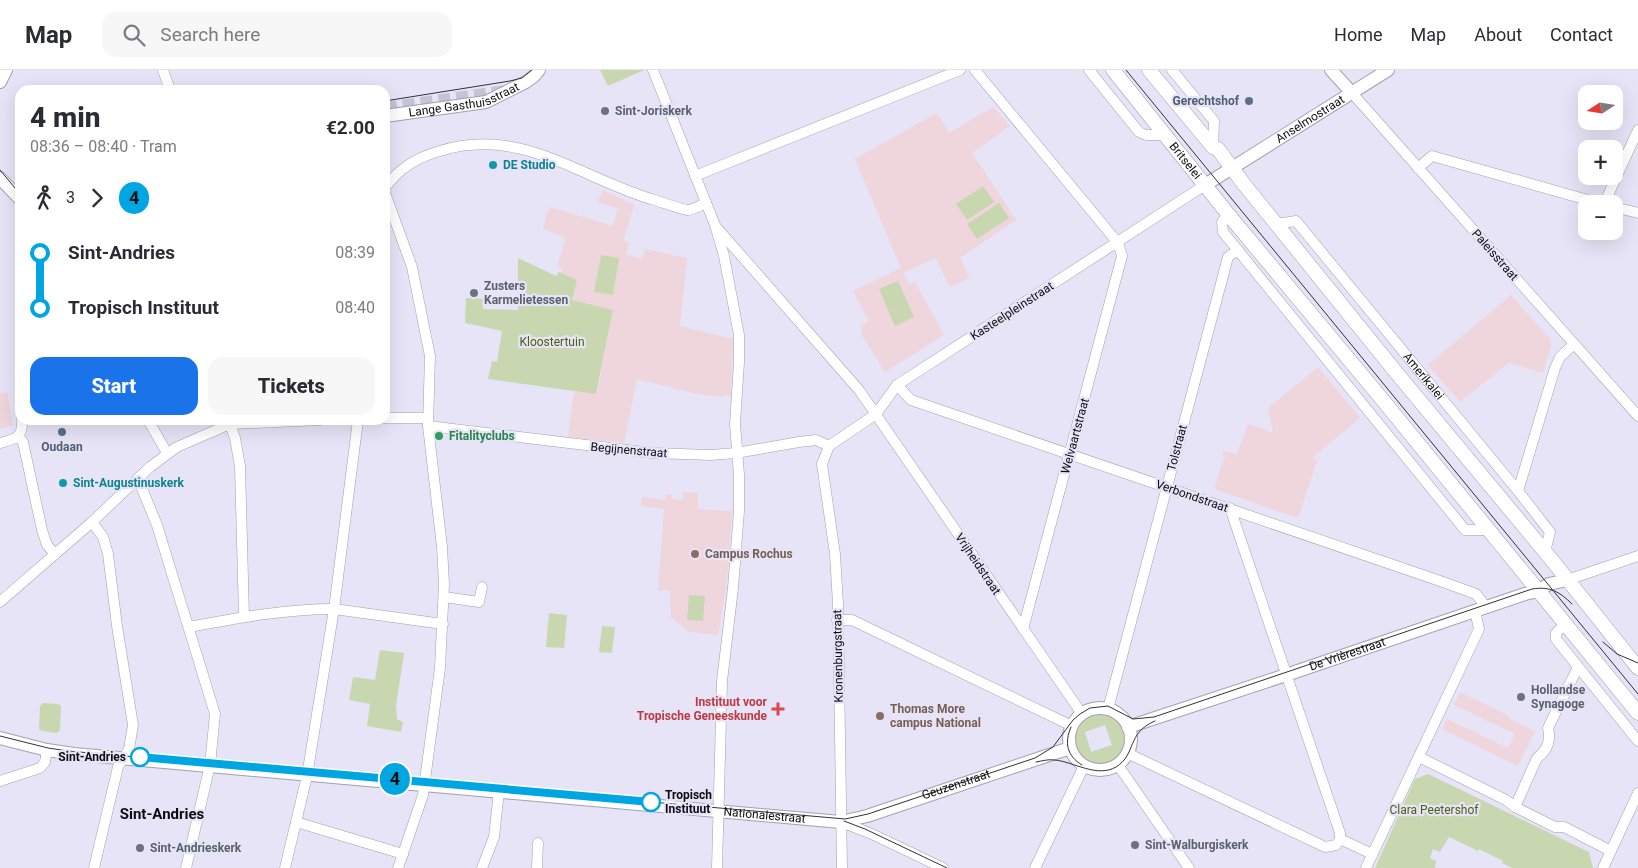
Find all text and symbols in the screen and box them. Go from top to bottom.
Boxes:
search box [102,12,452,57]
text: Map [25,21,72,49]
icon: search [120,21,148,49]
text: Search here [160,23,260,46]
text: Home [1334,24,1383,45]
text: Map [1411,24,1446,45]
text: About [1474,24,1522,45]
text: Contact [1550,24,1613,45]
street label: Lange Gasthuisstraat [408,80,521,120]
north arrow [1578,85,1622,130]
map controls [1578,85,1623,240]
street label: Anselmostraat [1273,92,1347,146]
place label: Gerechtshof [1173,94,1240,108]
marker: Gerechtshof [1243,95,1255,107]
text: 4 min [30,101,101,134]
place label: Sint-Joriskerk [615,104,692,118]
marker: Sint-Joriskerk [599,105,611,117]
text: €2.00 [326,116,375,139]
text: 08:36 – 08:40 · Tram [30,137,177,156]
street label: Britselei [1166,139,1204,182]
button: + [1578,140,1623,185]
place label: DE Studio [503,158,556,172]
marker: DE Studio [487,159,499,171]
icon: walk [30,184,58,212]
icon: forward [83,184,111,212]
text: 4 [129,187,139,208]
text: 3 [66,188,75,207]
button: − [1578,195,1623,240]
street label: Paleisstraat [1469,226,1521,284]
text: Sint-Andries [68,241,175,264]
text: 08:39 [335,243,375,262]
place label: Zusters Karmelietessen [484,279,569,307]
street label: Kasteelpleinstraat [968,279,1056,343]
marker: Zusters Karmelietessen [468,287,480,299]
text: Tropisch Instituut [68,296,219,319]
text: 08:40 [335,298,375,317]
park label: Kloostertuin [519,335,585,349]
street label: Amerikalei [1400,350,1447,402]
button: Start [30,357,198,415]
button: Tickets [208,357,375,415]
street label: Welvaartstraat [1058,397,1092,475]
street label: Tolstraat [1164,423,1190,473]
marker: Oudaan [56,426,68,438]
place label: Fitalityclubs [449,429,515,443]
marker: Fitalityclubs [433,430,445,442]
place label: Oudaan [41,440,83,454]
street label: Begijnenstraat [590,440,668,460]
place label: Sint-Augustinuskerk [73,476,185,490]
marker: Sint-Augustinuskerk [57,477,69,489]
street label: Verbondstraat [1154,477,1230,515]
street label: Vrijheidstraat [952,531,1004,597]
place label: Campus Rochus [705,547,793,561]
marker: Campus Rochus [689,548,701,560]
street label: Kronenburgstraat [830,609,846,703]
street label: De Vrièrestraat [1307,635,1387,674]
place label: Hollandse Synagoge [1531,683,1586,711]
marker: Hollandse Synagoge [1515,691,1527,703]
place label: Instituut voor Tropische Geneeskunde [637,695,768,723]
marker: Instituut voor Tropische Geneeskunde [771,702,785,716]
place label: Thomas More campus National [890,702,981,730]
marker: Thomas More campus National [874,710,886,722]
marker: Sint-Andries [130,747,150,767]
place label: Sint-Andries [58,750,126,764]
line badge: 4 [379,763,411,795]
street label: Geuzenstraat [920,767,992,802]
text: 4 [390,768,400,789]
place label: Tropisch Instituut [665,788,712,816]
marker: Tropisch Instituut [641,792,661,812]
park label: Clara Peetershof [1390,803,1479,817]
district label: Sint-Andries [120,805,205,823]
street label: Nationalestraat [723,805,806,826]
place label: Sint-Walburgiskerk [1145,838,1249,852]
marker: Sint-Walburgiskerk [1129,839,1141,851]
place label: Sint-Andrieskerk [150,841,242,855]
marker: Sint-Andrieskerk [134,842,146,854]

